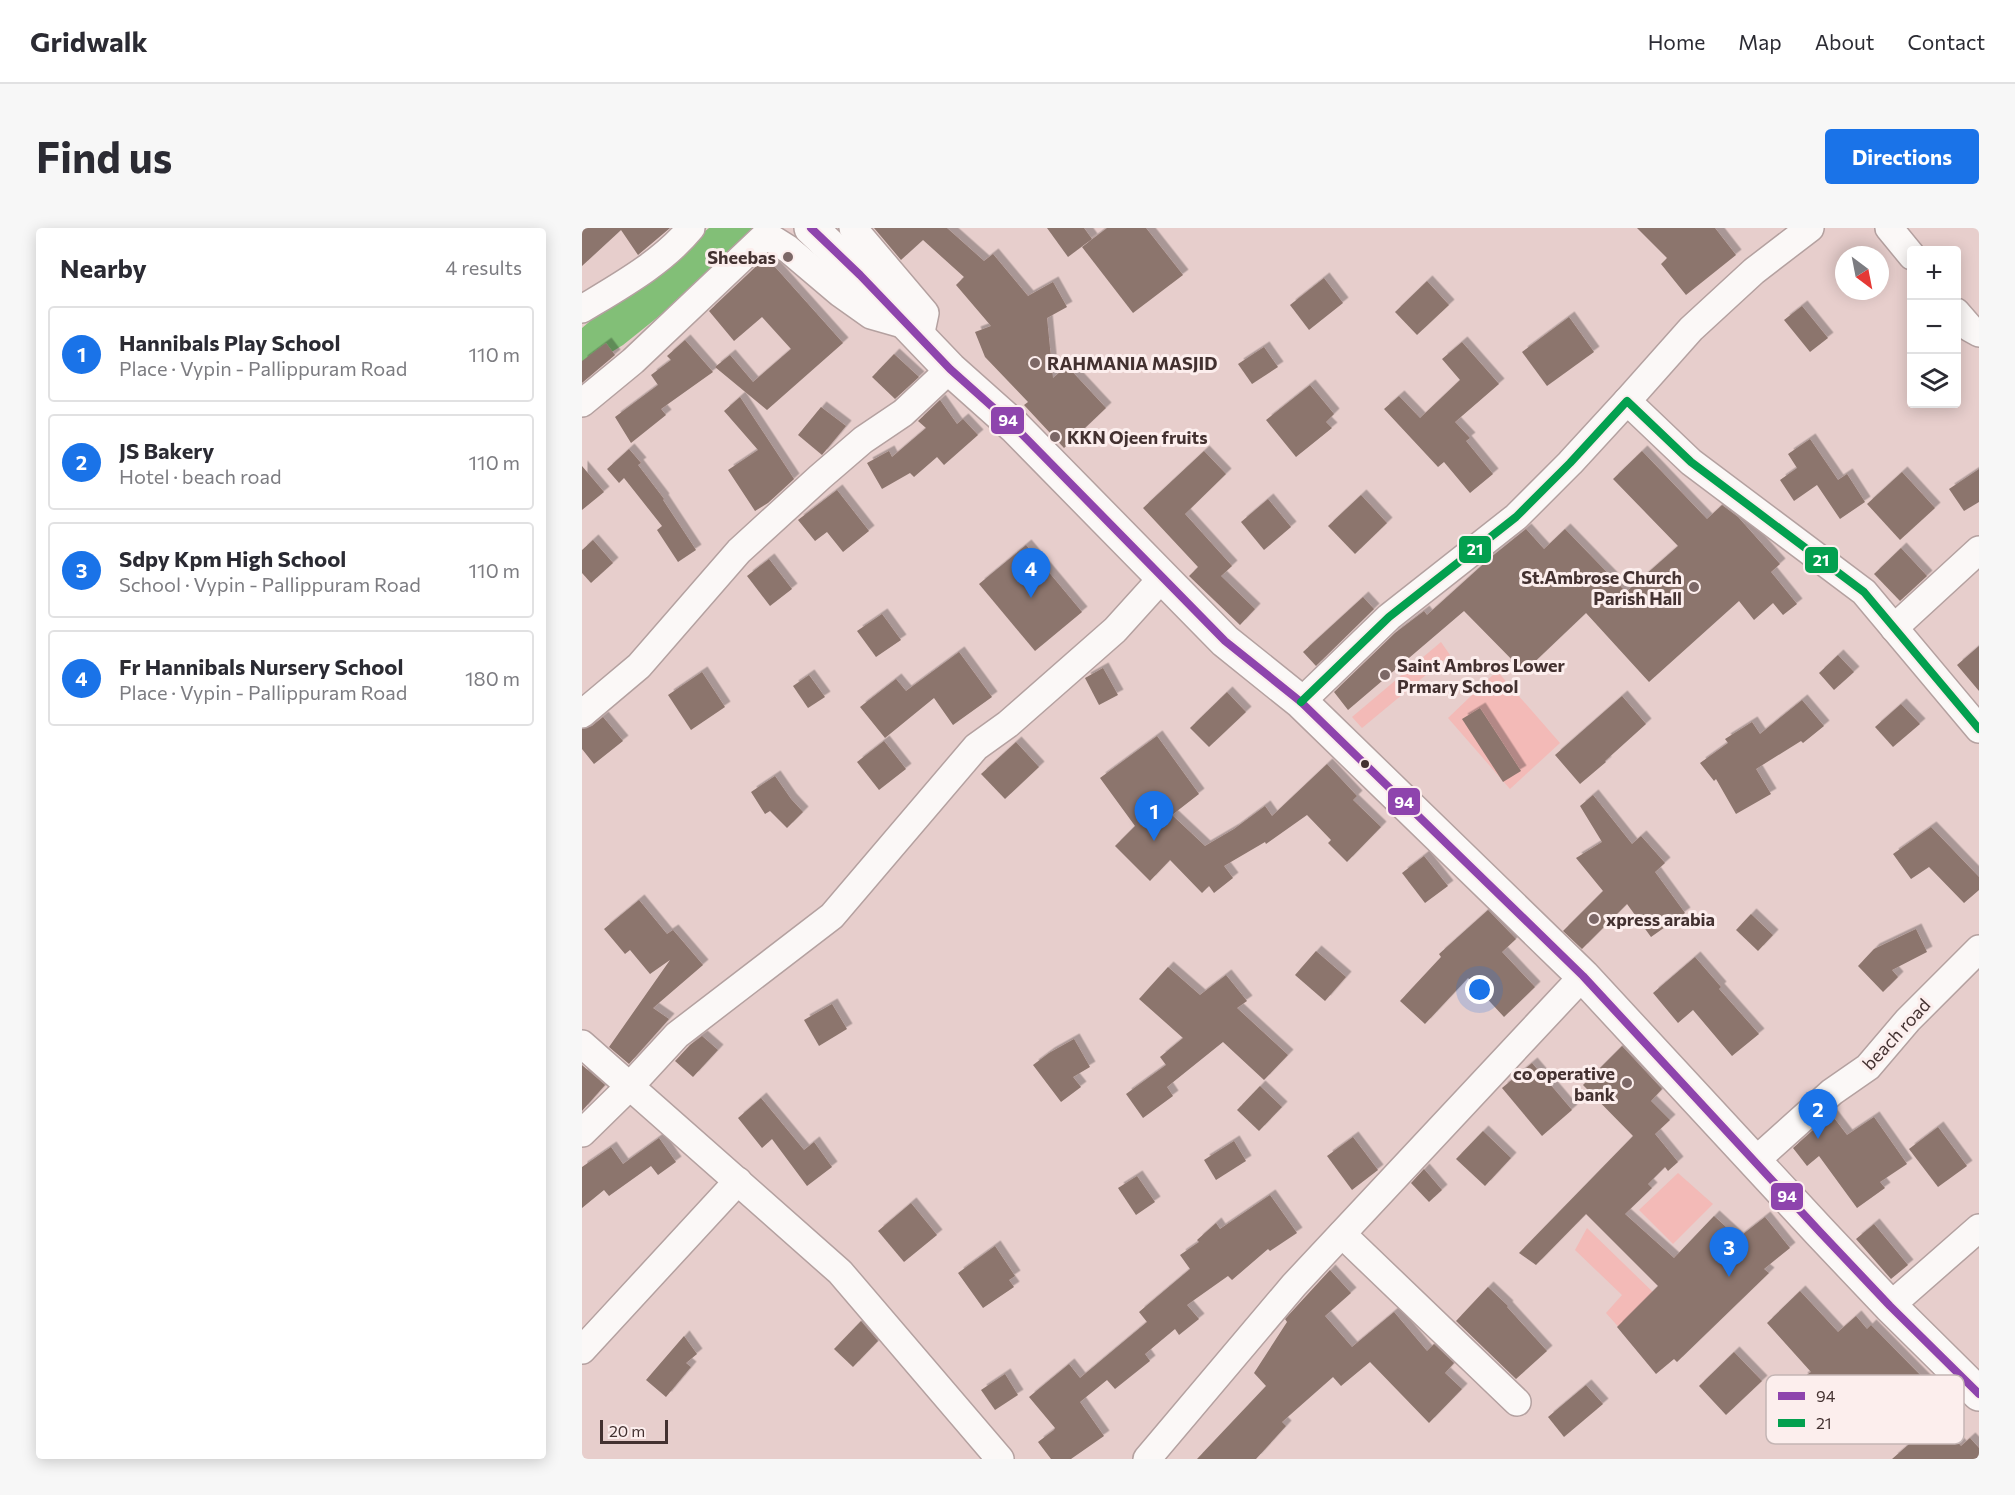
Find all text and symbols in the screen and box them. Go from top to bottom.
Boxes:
text: Gridwalk [30,24,148,58]
text: Home [1648,29,1705,54]
text: Map [1738,29,1782,54]
text: About [1815,29,1874,54]
text: Contact [1907,29,1985,54]
button: Directions [1825,129,1979,184]
text: Find us [36,130,172,182]
place label: Sheebas [707,246,776,268]
north arrow [1835,246,1889,300]
map controls [1907,246,1961,408]
button: + [1907,246,1961,300]
marker: Sheebas [781,250,795,264]
text: Nearby [60,252,147,283]
text: 4 results [445,255,522,279]
button: − [1907,300,1961,354]
text: Hannibals Play School [119,329,340,356]
text: 1 [77,342,86,366]
text: 110 m [469,342,520,366]
place label: RAHMANIA MASJID [1047,352,1217,374]
button: layers [1907,354,1961,408]
text: Place · Vypin - Pallippuram Road [119,356,407,380]
marker: RAHMANIA MASJID [1028,356,1042,370]
line badge: 94 [990,406,1025,435]
text: 94 [998,410,1018,429]
place label: KKN Ojeen fruits [1067,426,1208,448]
marker: KKN Ojeen fruits [1048,430,1062,444]
text: JS Bakery [119,437,214,464]
text: 2 [76,450,87,474]
text: 110 m [469,450,520,474]
text: Hotel · beach road [119,464,281,488]
line badge: 21 [1458,535,1492,564]
text: 21 [1467,539,1483,558]
text: Sdpy Kpm High School [119,545,346,572]
line badge: 21 [1804,546,1839,574]
pin: 4 [1012,548,1050,598]
text: 21 [1813,550,1829,569]
text: 3 [76,558,87,582]
text: 110 m [469,558,520,582]
place label: St.Ambrose Church Parish Hall [1521,566,1682,609]
text: School · Vypin - Pallippuram Road [119,572,421,596]
marker: St.Ambrose Church Parish Hall [1687,580,1701,594]
text: Fr Hannibals Nursery School [119,653,403,680]
place label: Saint Ambros Lower Prmary School [1397,654,1566,697]
text: 4 [75,666,88,690]
text: 180 m [465,666,520,690]
marker: Saint Ambros Lower Prmary School [1378,668,1392,682]
text: Place · Vypin - Pallippuram Road [119,680,407,704]
unlabelled marker [1359,758,1371,770]
line badge: 94 [1387,787,1421,816]
pin: 1 [1134,792,1174,841]
text: 94 [1394,792,1414,811]
place label: xpress arabia [1606,908,1715,930]
marker: xpress arabia [1587,912,1601,926]
your location [1465,975,1494,1004]
street label: beach road [1857,994,1935,1074]
place label: co operative bank [1513,1062,1616,1105]
marker: co operative bank [1620,1076,1634,1090]
pin: 2 [1798,1090,1838,1139]
line badge: 94 [1770,1182,1804,1211]
text: 94 [1777,1186,1797,1205]
pin: 3 [1710,1228,1748,1277]
legend [1766,1375,1964,1444]
text: 94 [1816,1386,1836,1405]
text: 21 [1816,1413,1832,1432]
scale bar [600,1417,668,1444]
text: 20 m [609,1421,645,1440]

